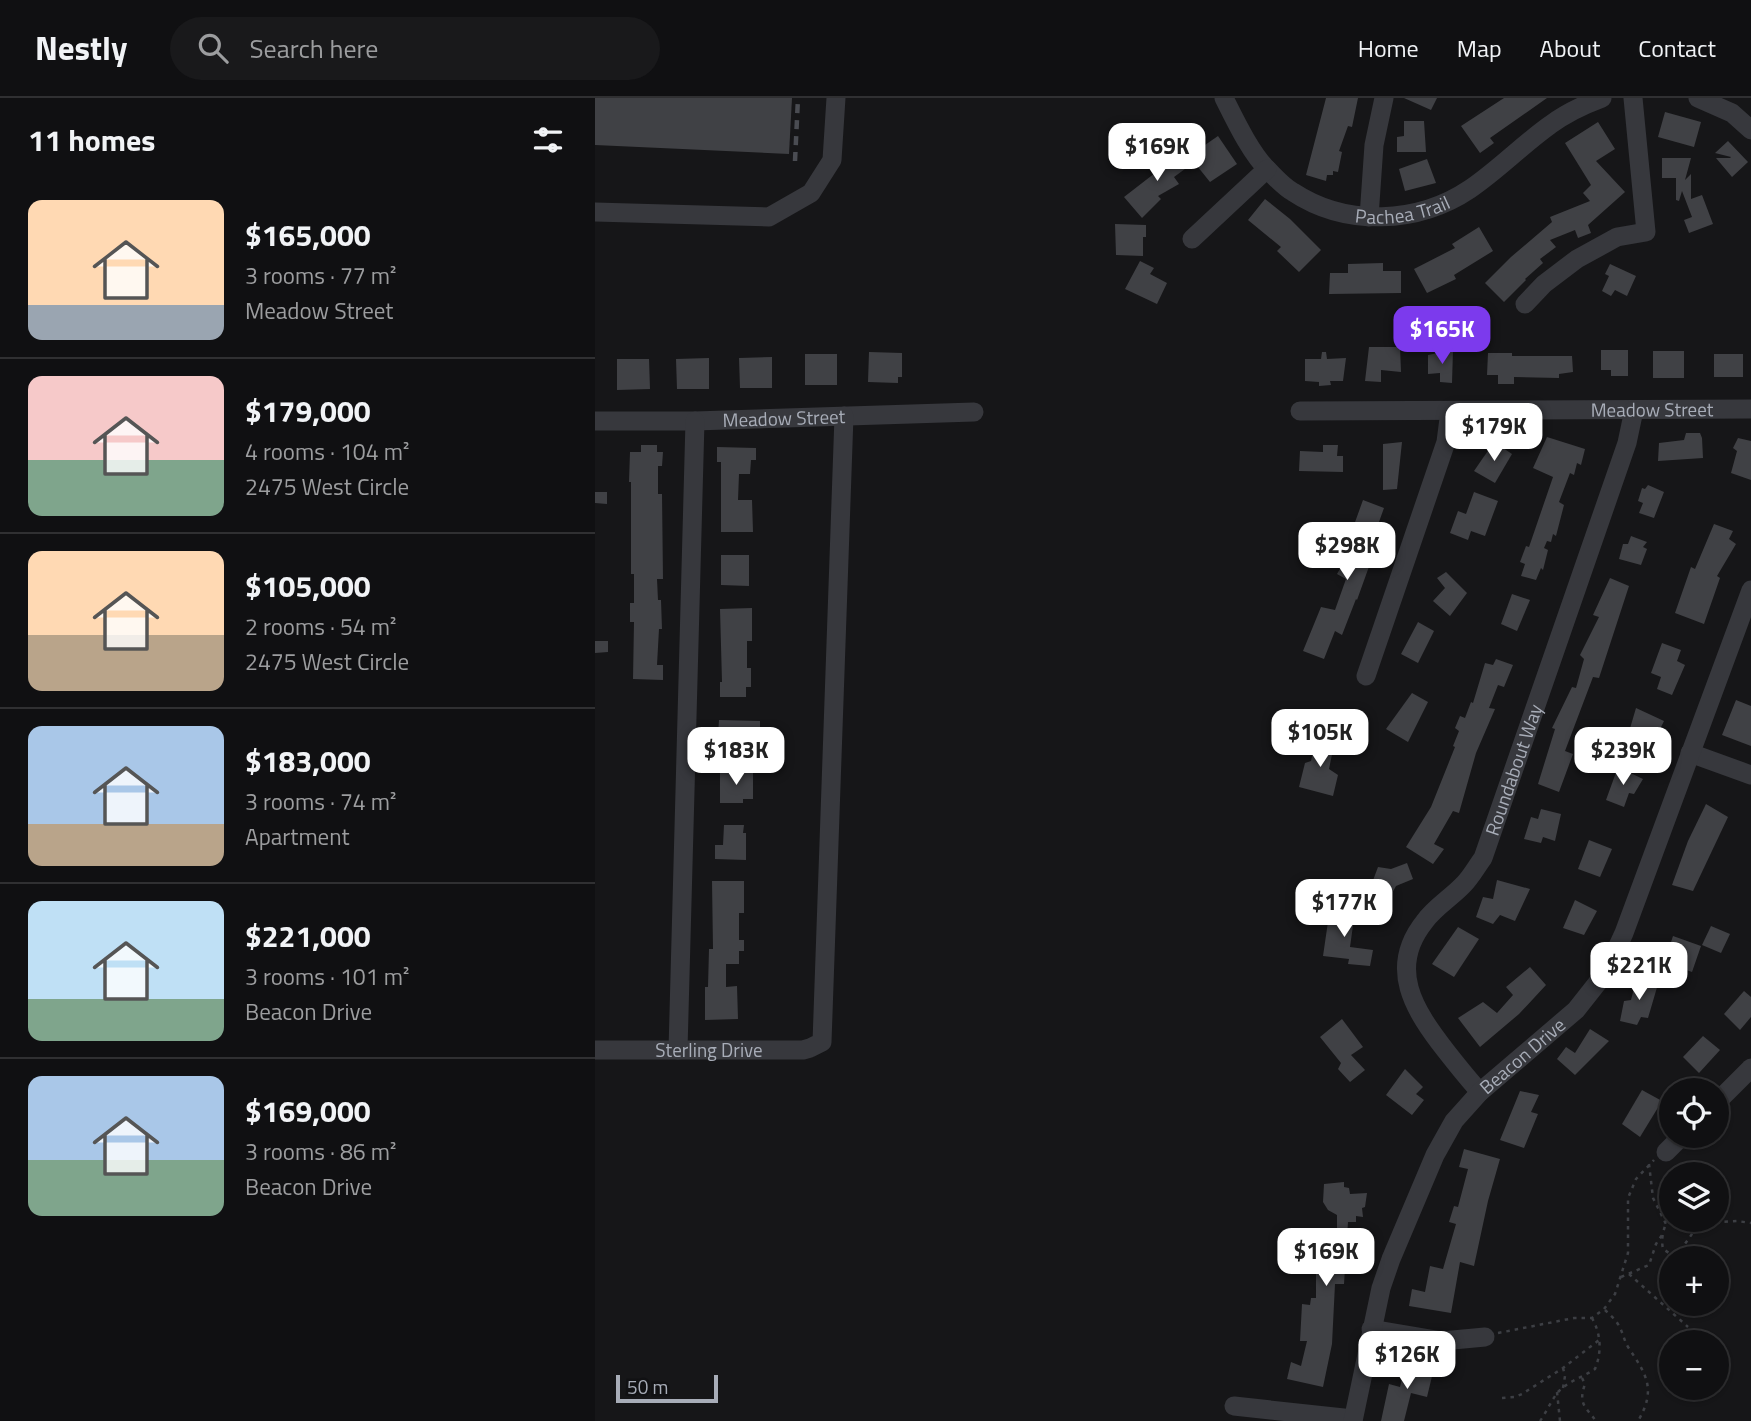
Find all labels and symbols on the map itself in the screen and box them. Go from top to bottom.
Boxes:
pin: $169K [1108,123,1206,183]
street label: Pachea Trail [1354,187,1454,231]
pin: $165K [1393,306,1491,366]
street label: Meadow Street [1591,394,1714,424]
street label: Meadow Street [722,401,846,434]
pin: $179K [1445,404,1543,463]
pin: $298K [1298,522,1396,582]
street label: Roundabout Way [1477,700,1549,839]
pin: $105K [1271,710,1369,769]
pin: $183K [687,728,785,787]
pin: $239K [1574,728,1672,787]
pin: $177K [1295,880,1393,939]
pin: $221K [1590,942,1688,1002]
street label: Beacon Drive [1473,1010,1571,1101]
street label: Sterling Drive [655,1035,763,1064]
pin: $169K [1277,1228,1375,1288]
pin: $126K [1358,1332,1456,1391]
scale bar [616,1372,717,1404]

